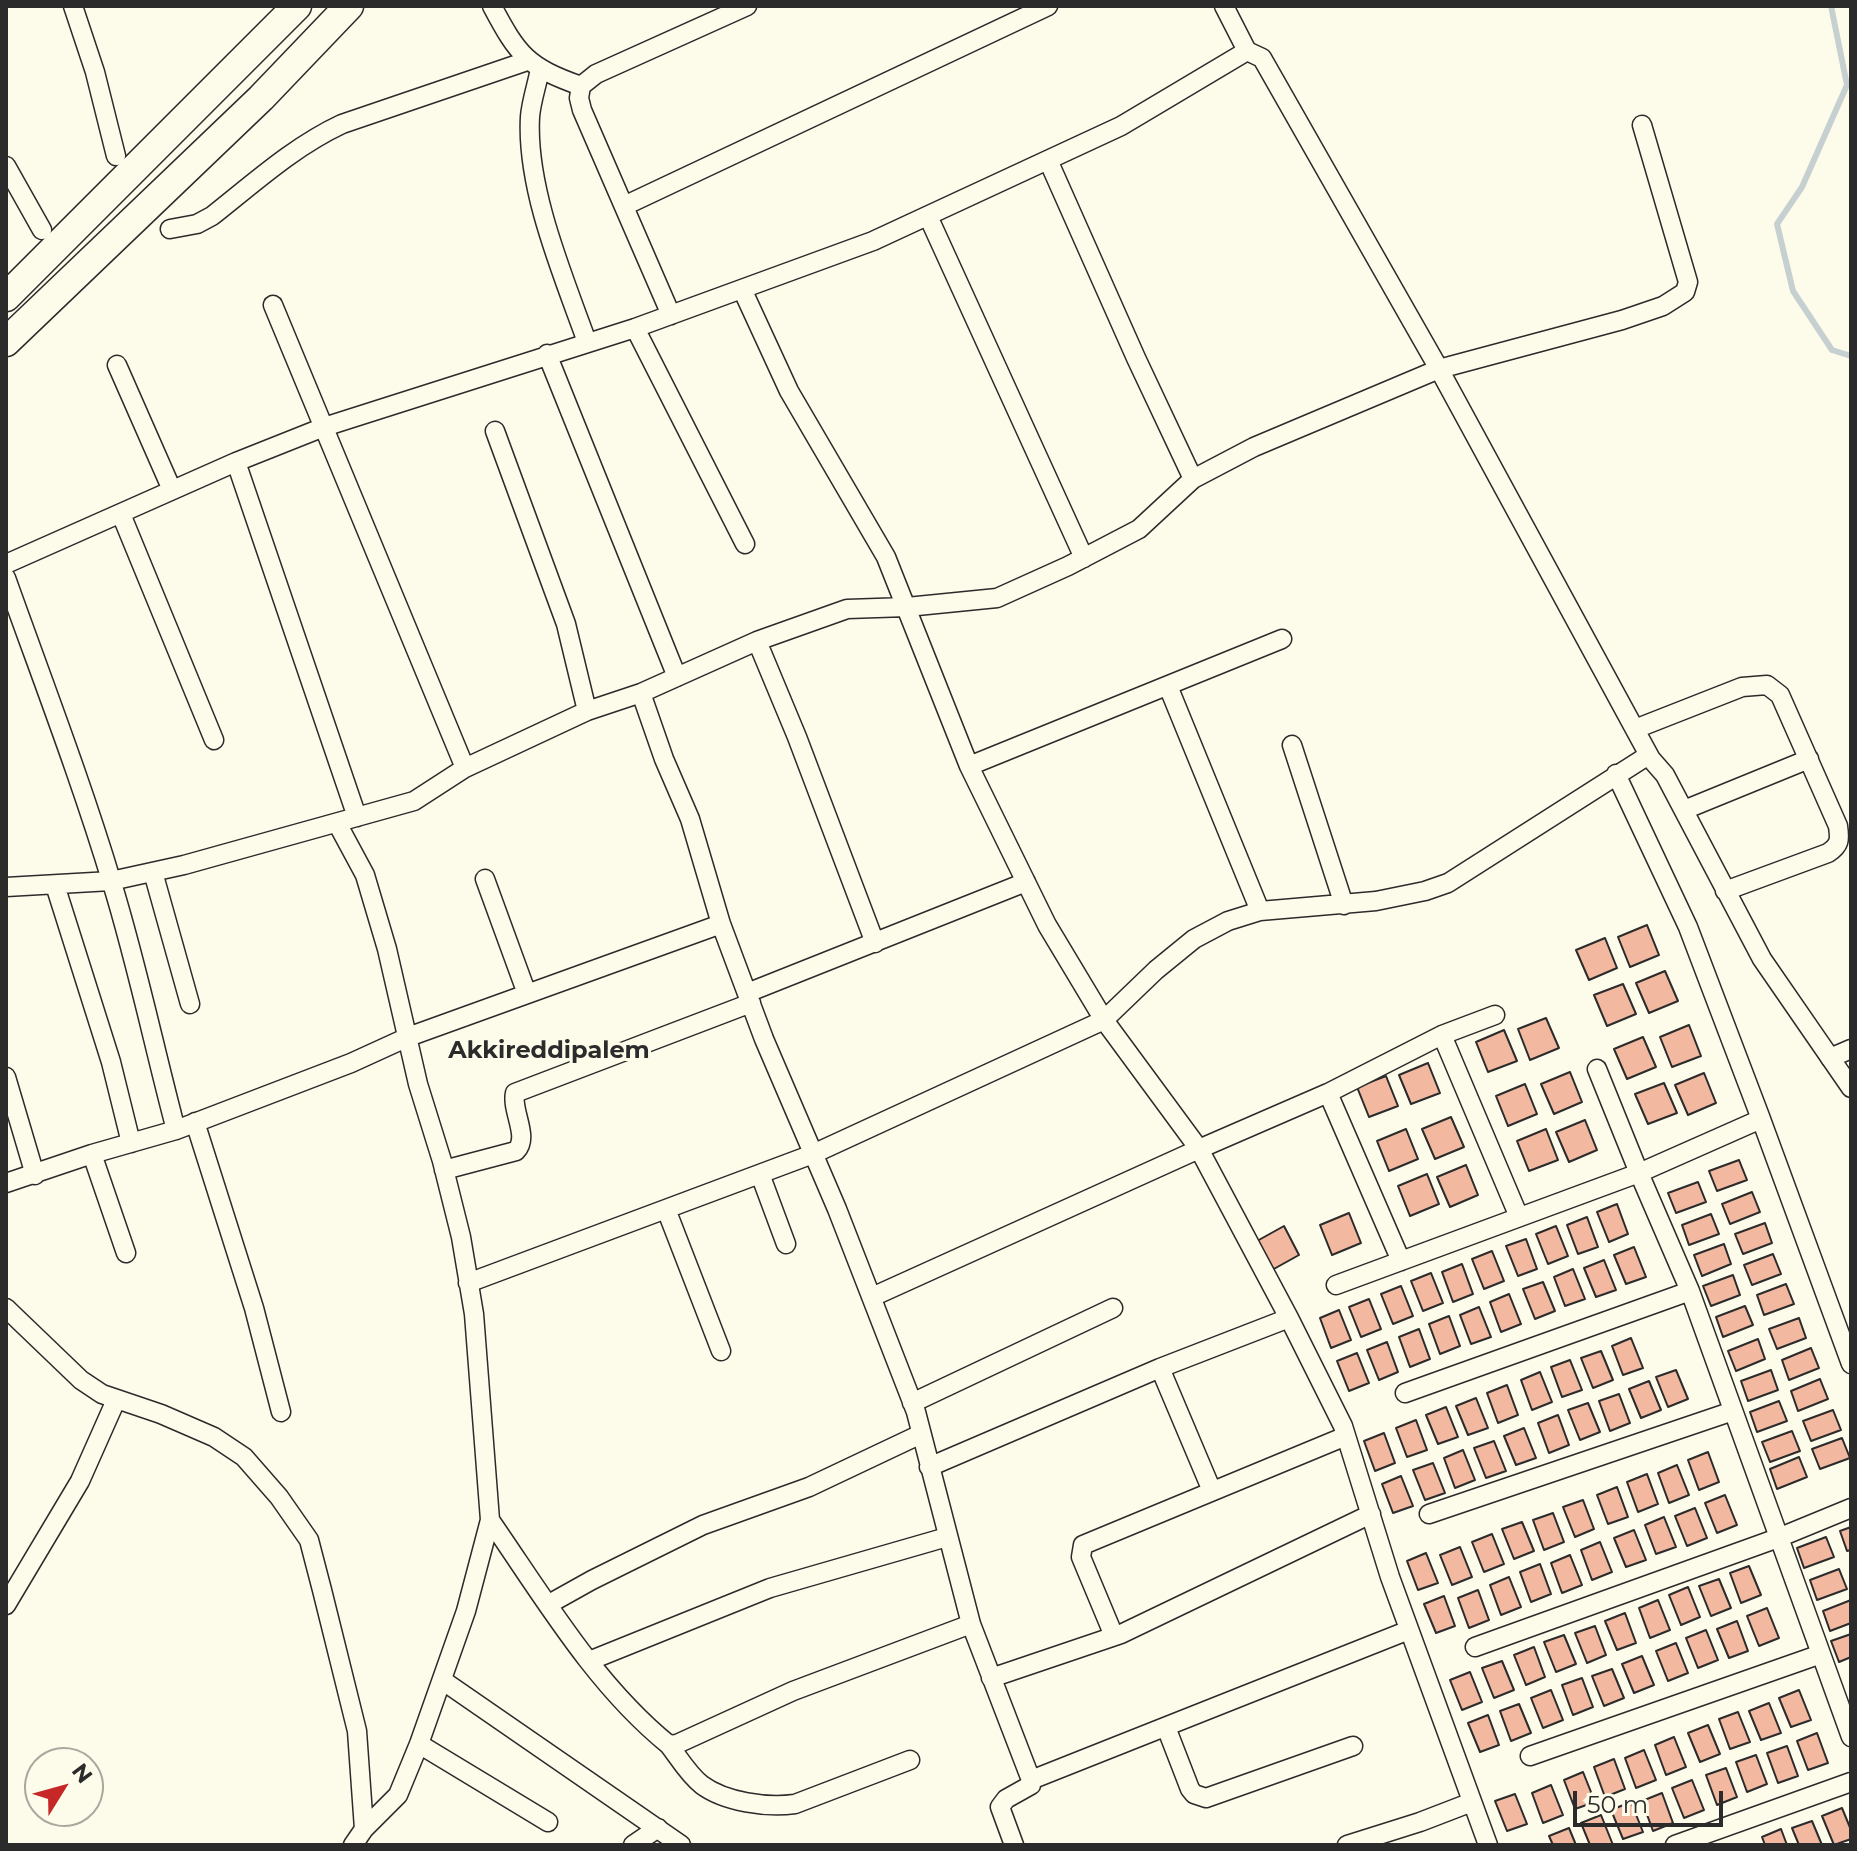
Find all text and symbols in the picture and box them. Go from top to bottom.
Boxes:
district label: Akkireddipalem [448,1037,650,1065]
north arrow [24,1747,104,1827]
text: N [66,1758,98,1789]
scale bar [1577,1775,1727,1825]
text: 50 m [1587,1790,1648,1819]

